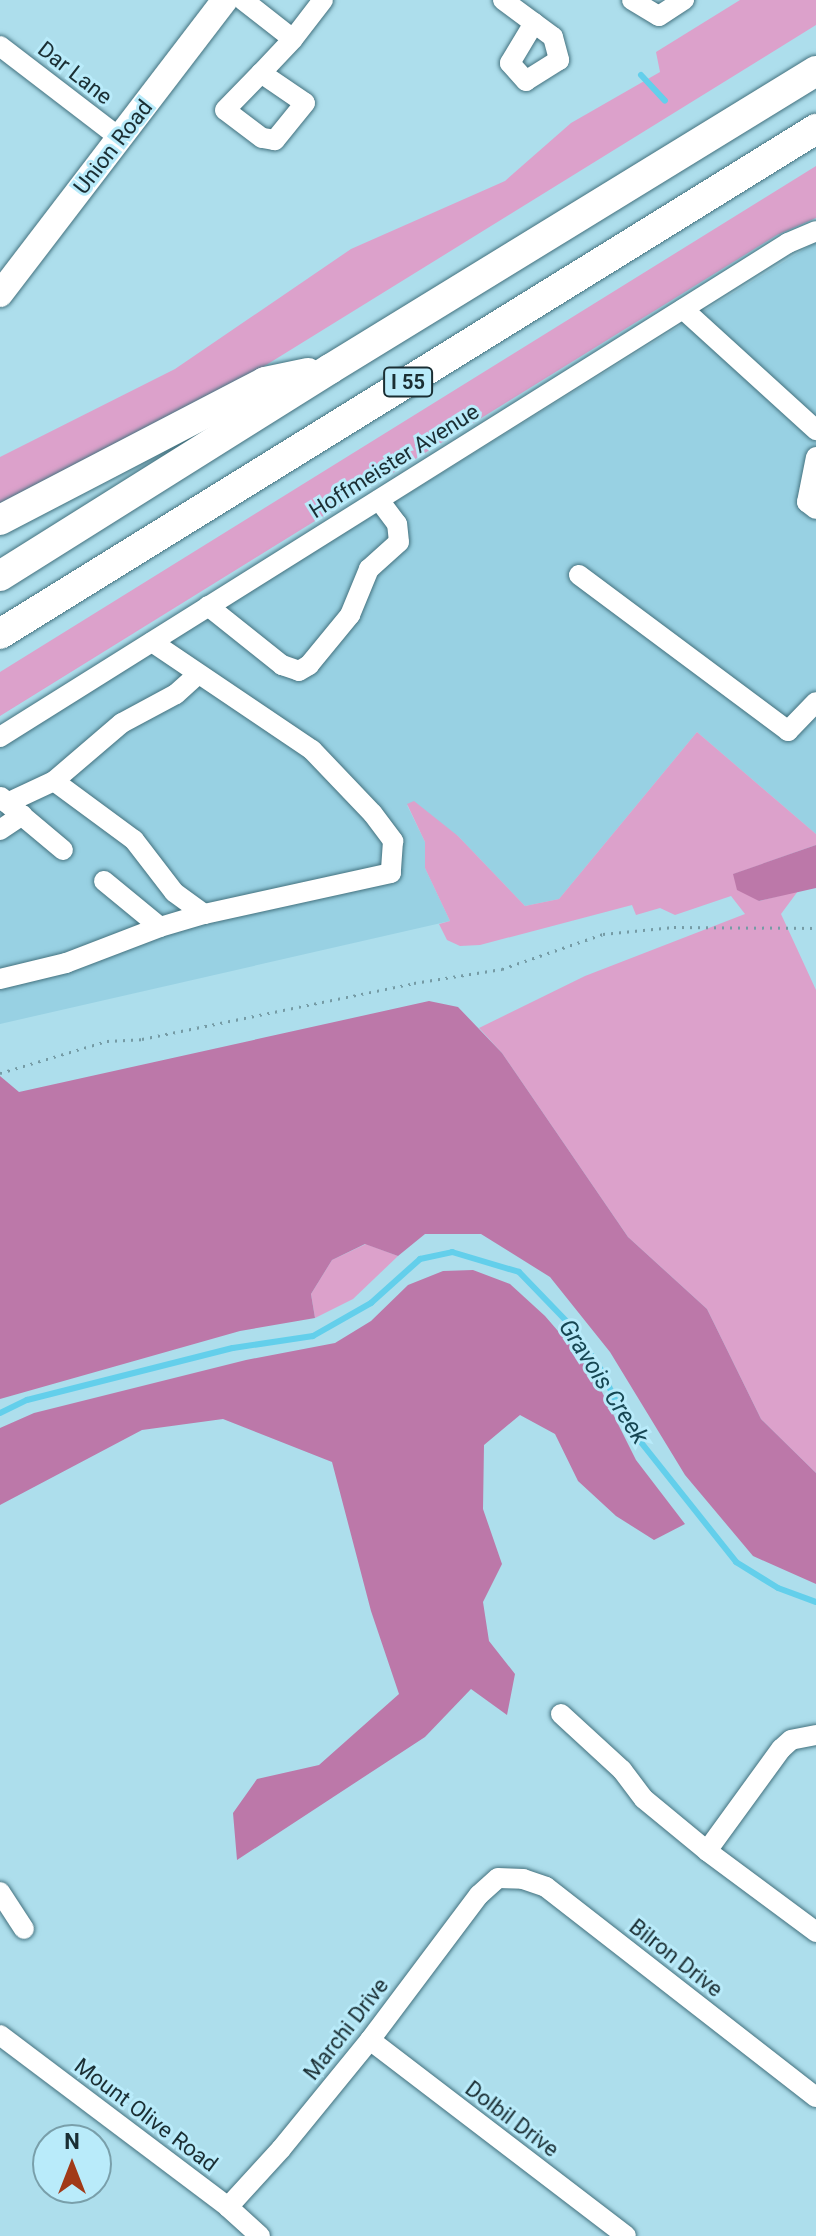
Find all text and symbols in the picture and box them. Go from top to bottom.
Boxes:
street label: Dar Lane [33,36,117,110]
street label: Union Road [68,95,158,199]
road number: I 55 [382,366,434,398]
street label: Hoffmeister Avenue [304,398,484,524]
water label: Gravois Creek [552,1314,654,1450]
street label: Bilron Drive [624,1913,728,2003]
street label: Marchi Drive [298,1973,394,2085]
street label: Mount Olive Road [69,2053,223,2177]
street label: Dolbil Drive [460,2075,564,2163]
north arrow [32,2124,112,2204]
text: N [64,2129,80,2154]

